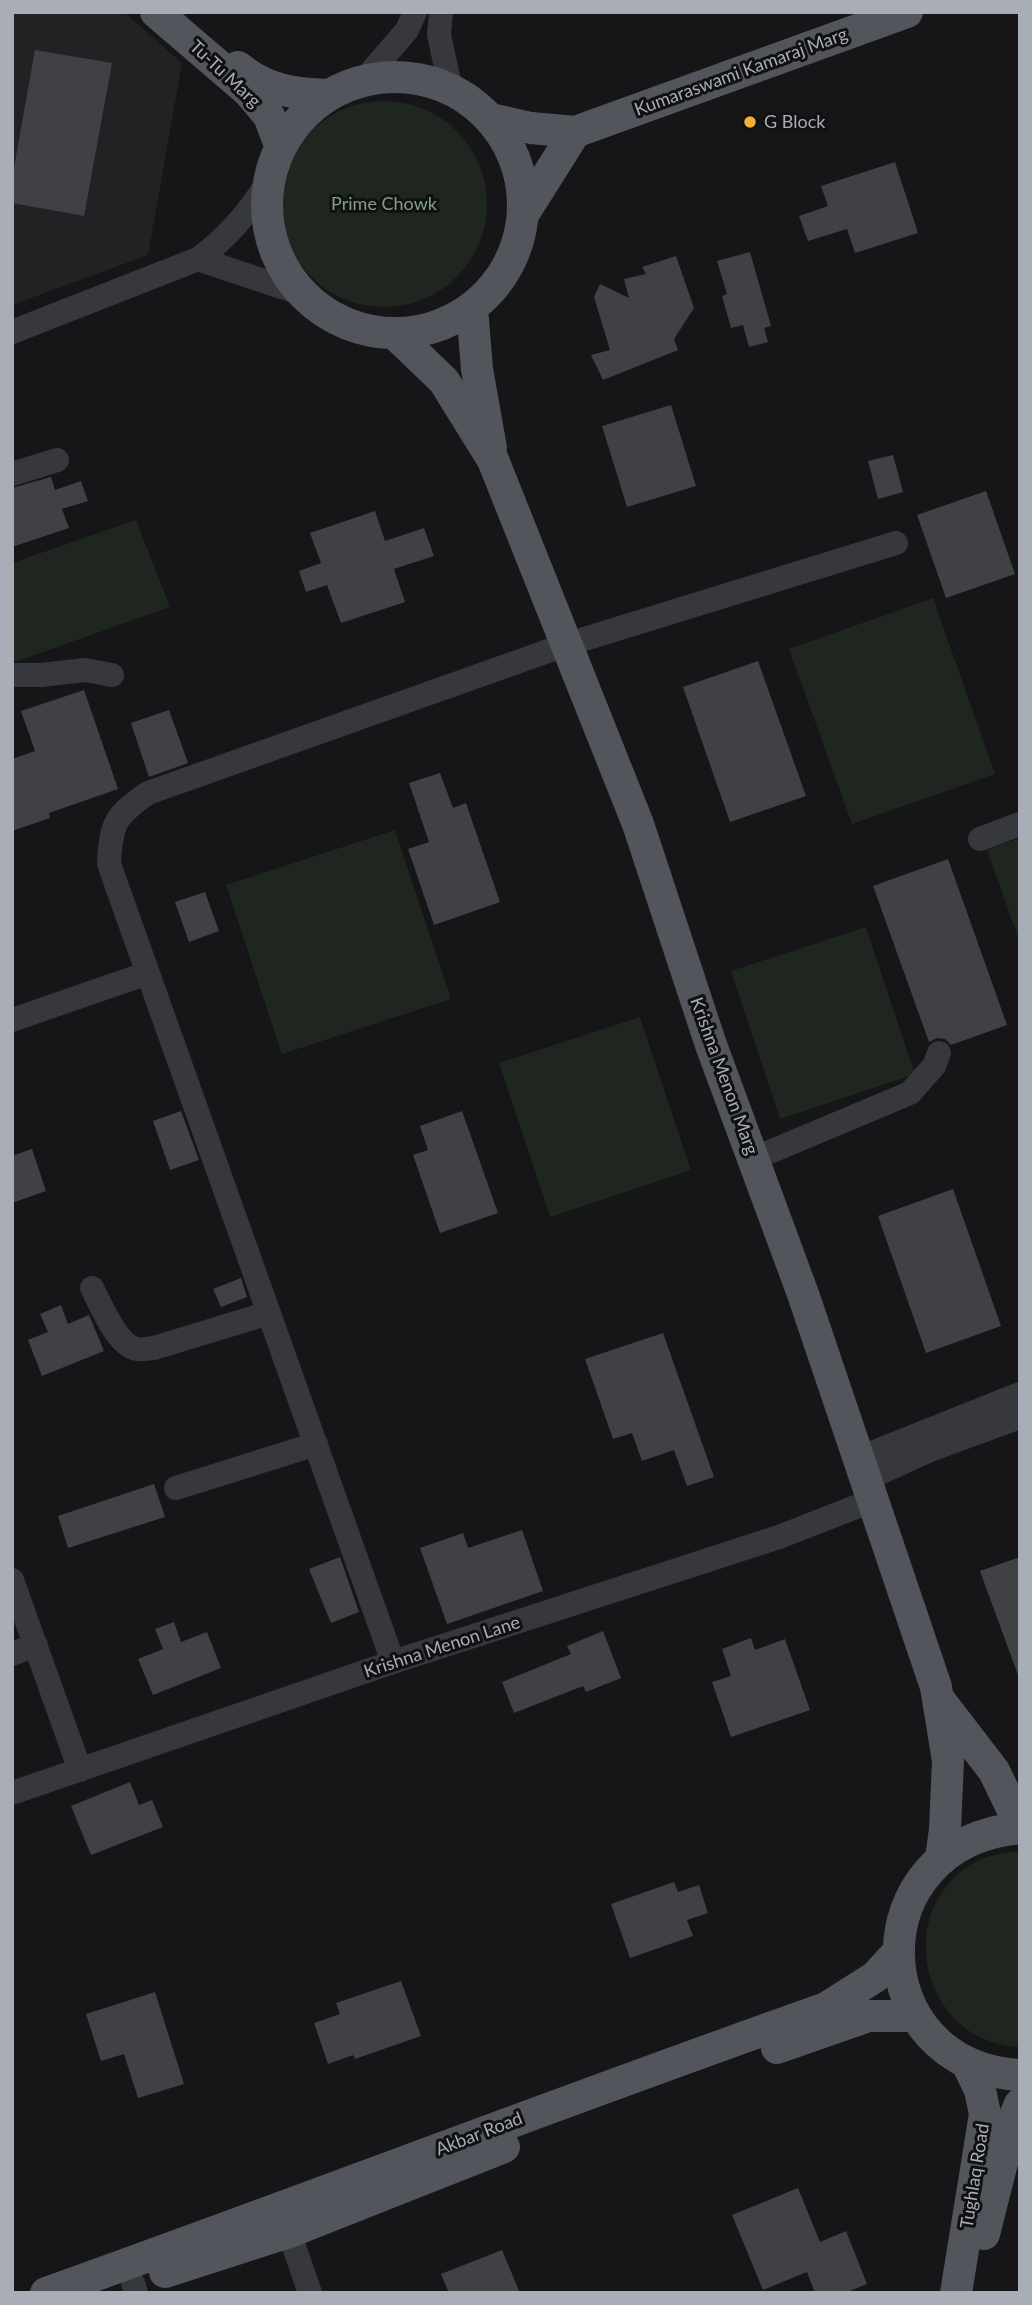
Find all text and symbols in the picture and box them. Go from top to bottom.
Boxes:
street label: Kumaraswami Kamaraj Marg [632,23,850,121]
street label: Tu-Tu Marg [185,36,265,112]
place label: G Block [764,111,825,133]
marker: G Block [742,114,758,130]
park label: Prime Chowk [331,193,437,215]
street label: Krishna Menon Marg [685,994,763,1158]
street label: Krishna Menon Lane [361,1612,523,1682]
street label: Akbar Road [432,2108,526,2160]
street label: Tughlaq Road [956,2122,994,2230]

